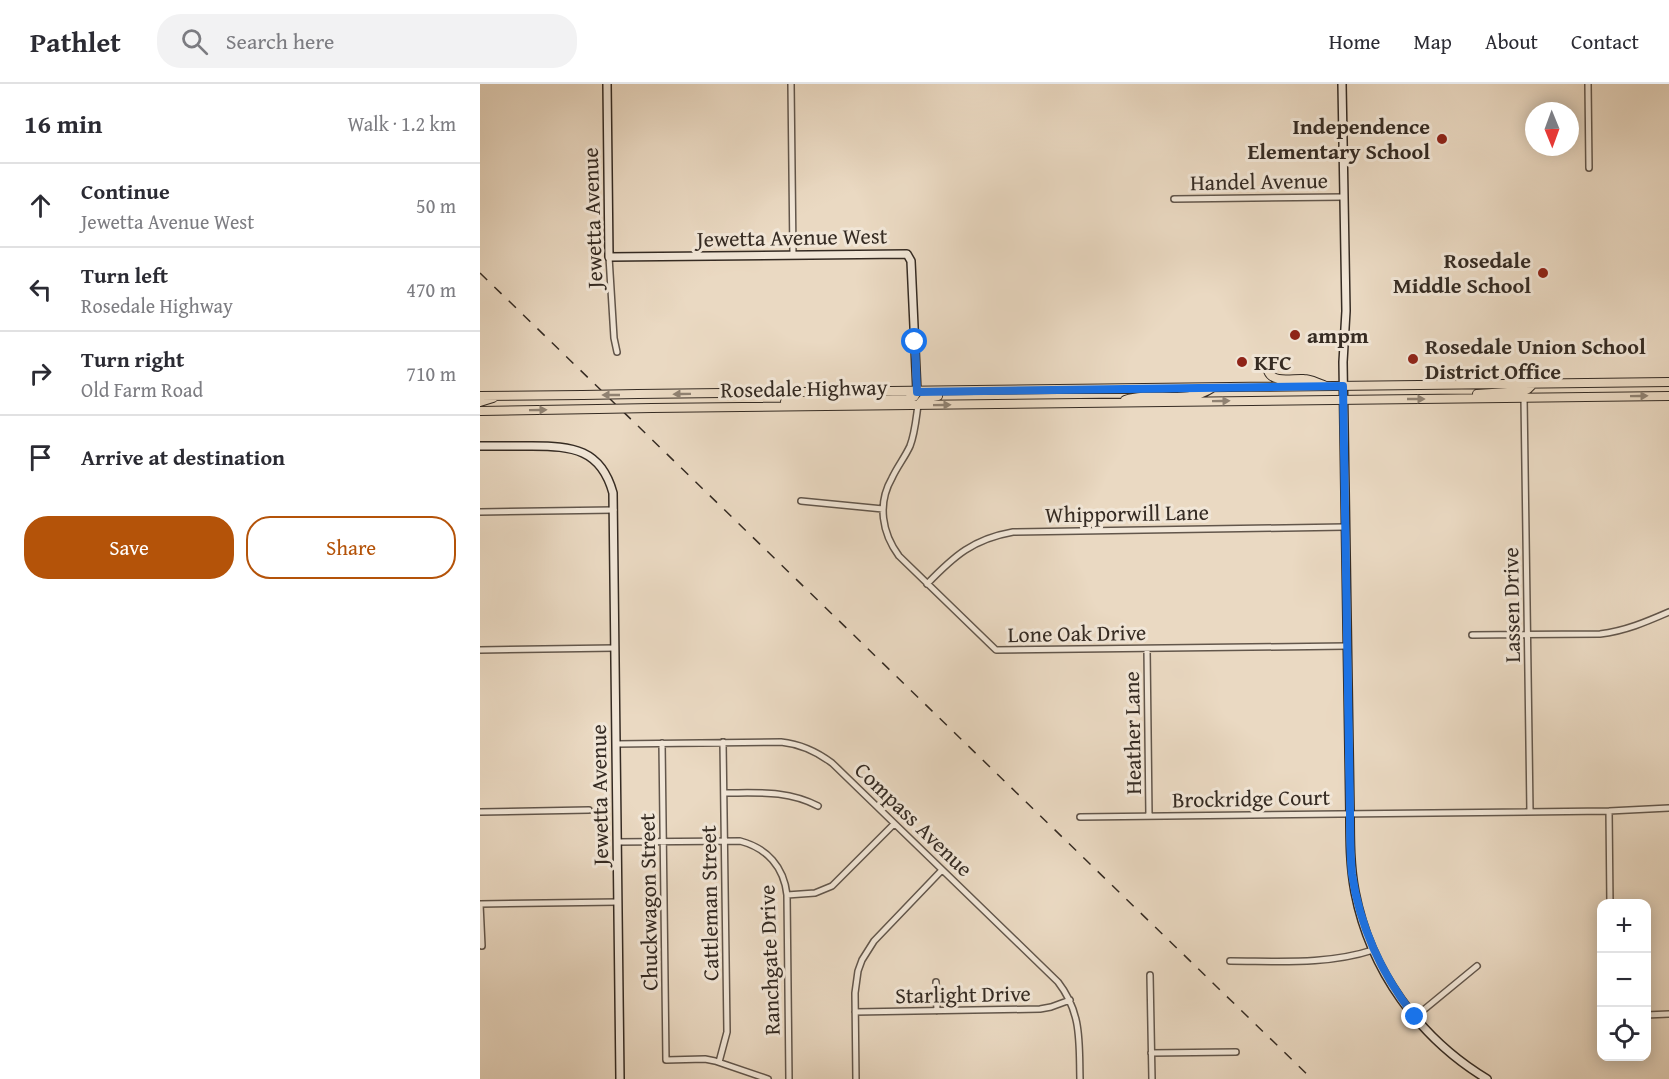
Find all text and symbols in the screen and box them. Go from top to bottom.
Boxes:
search box [157,14,577,68]
text: Pathlet [30,21,121,62]
icon: search [178,25,211,58]
text: Search here [226,25,334,57]
text: Home [1329,26,1380,57]
text: Map [1413,26,1452,57]
text: About [1485,26,1538,57]
text: Contact [1571,26,1639,57]
north arrow [1525,102,1579,156]
text: 16 min [24,104,102,143]
text: Walk · 1.2 km [347,109,456,138]
place label: Independence Elementary School [1248,110,1430,167]
marker: Independence Elementary School [1435,132,1449,146]
street label: Jewetta Avenue [574,147,611,292]
street label: Handel Avenue [1190,164,1328,198]
text: Continue [81,175,170,207]
icon: ahead [24,189,57,222]
text: 50 m [416,191,456,220]
text: Jewetta Avenue West [81,207,254,236]
street label: Jewetta Avenue West [693,219,888,255]
place label: Rosedale Middle School [1393,244,1531,301]
text: Turn left [81,259,168,291]
marker: Rosedale Middle School [1536,266,1550,280]
icon: left [24,273,57,306]
text: 470 m [406,275,456,304]
text: Rosedale Highway [81,291,233,320]
place label: ampm [1307,319,1369,351]
route start [901,328,927,354]
marker: ampm [1288,328,1302,342]
place label: Rosedale Union School District Office [1425,330,1646,387]
text: Turn right [81,343,184,375]
place label: KFC [1254,346,1292,378]
marker: Rosedale Union School District Office [1406,352,1420,366]
marker: KFC [1235,355,1249,369]
icon: right [24,357,57,390]
text: 710 m [406,359,456,388]
street label: Rosedale Highway [720,371,888,405]
text: Old Farm Road [81,375,203,404]
one-way arrow [672,389,691,399]
one-way arrow [601,390,620,399]
one-way arrow [1629,392,1648,401]
one-way arrow [1406,394,1425,404]
one-way arrow [1211,396,1230,406]
one-way arrow [932,400,951,410]
one-way arrow [529,405,548,415]
icon: arrive [24,441,57,474]
text: Arrive at destination [81,441,285,473]
street label: Whipporwill Lane [1045,496,1209,530]
button: Save [24,516,234,579]
button: Share [246,516,456,579]
street label: Lassen Drive [1494,547,1528,663]
street label: Lone Oak Drive [1007,616,1147,650]
street label: Heather Lane [1115,671,1149,795]
street label: Jewetta Avenue [582,724,616,869]
street label: Compass Avenue [848,754,980,884]
street label: Brockridge Court [1172,781,1331,815]
street label: Chuckwagon Street [630,813,666,991]
street label: Cattleman Street [692,825,726,981]
street label: Ranchgate Drive [750,884,788,1036]
map controls [1597,899,1651,1061]
button: + [1597,899,1651,953]
button: − [1597,953,1651,1007]
street label: Starlight Drive [895,977,1031,1011]
route end [1401,1003,1427,1029]
button: locate [1597,1007,1651,1061]

